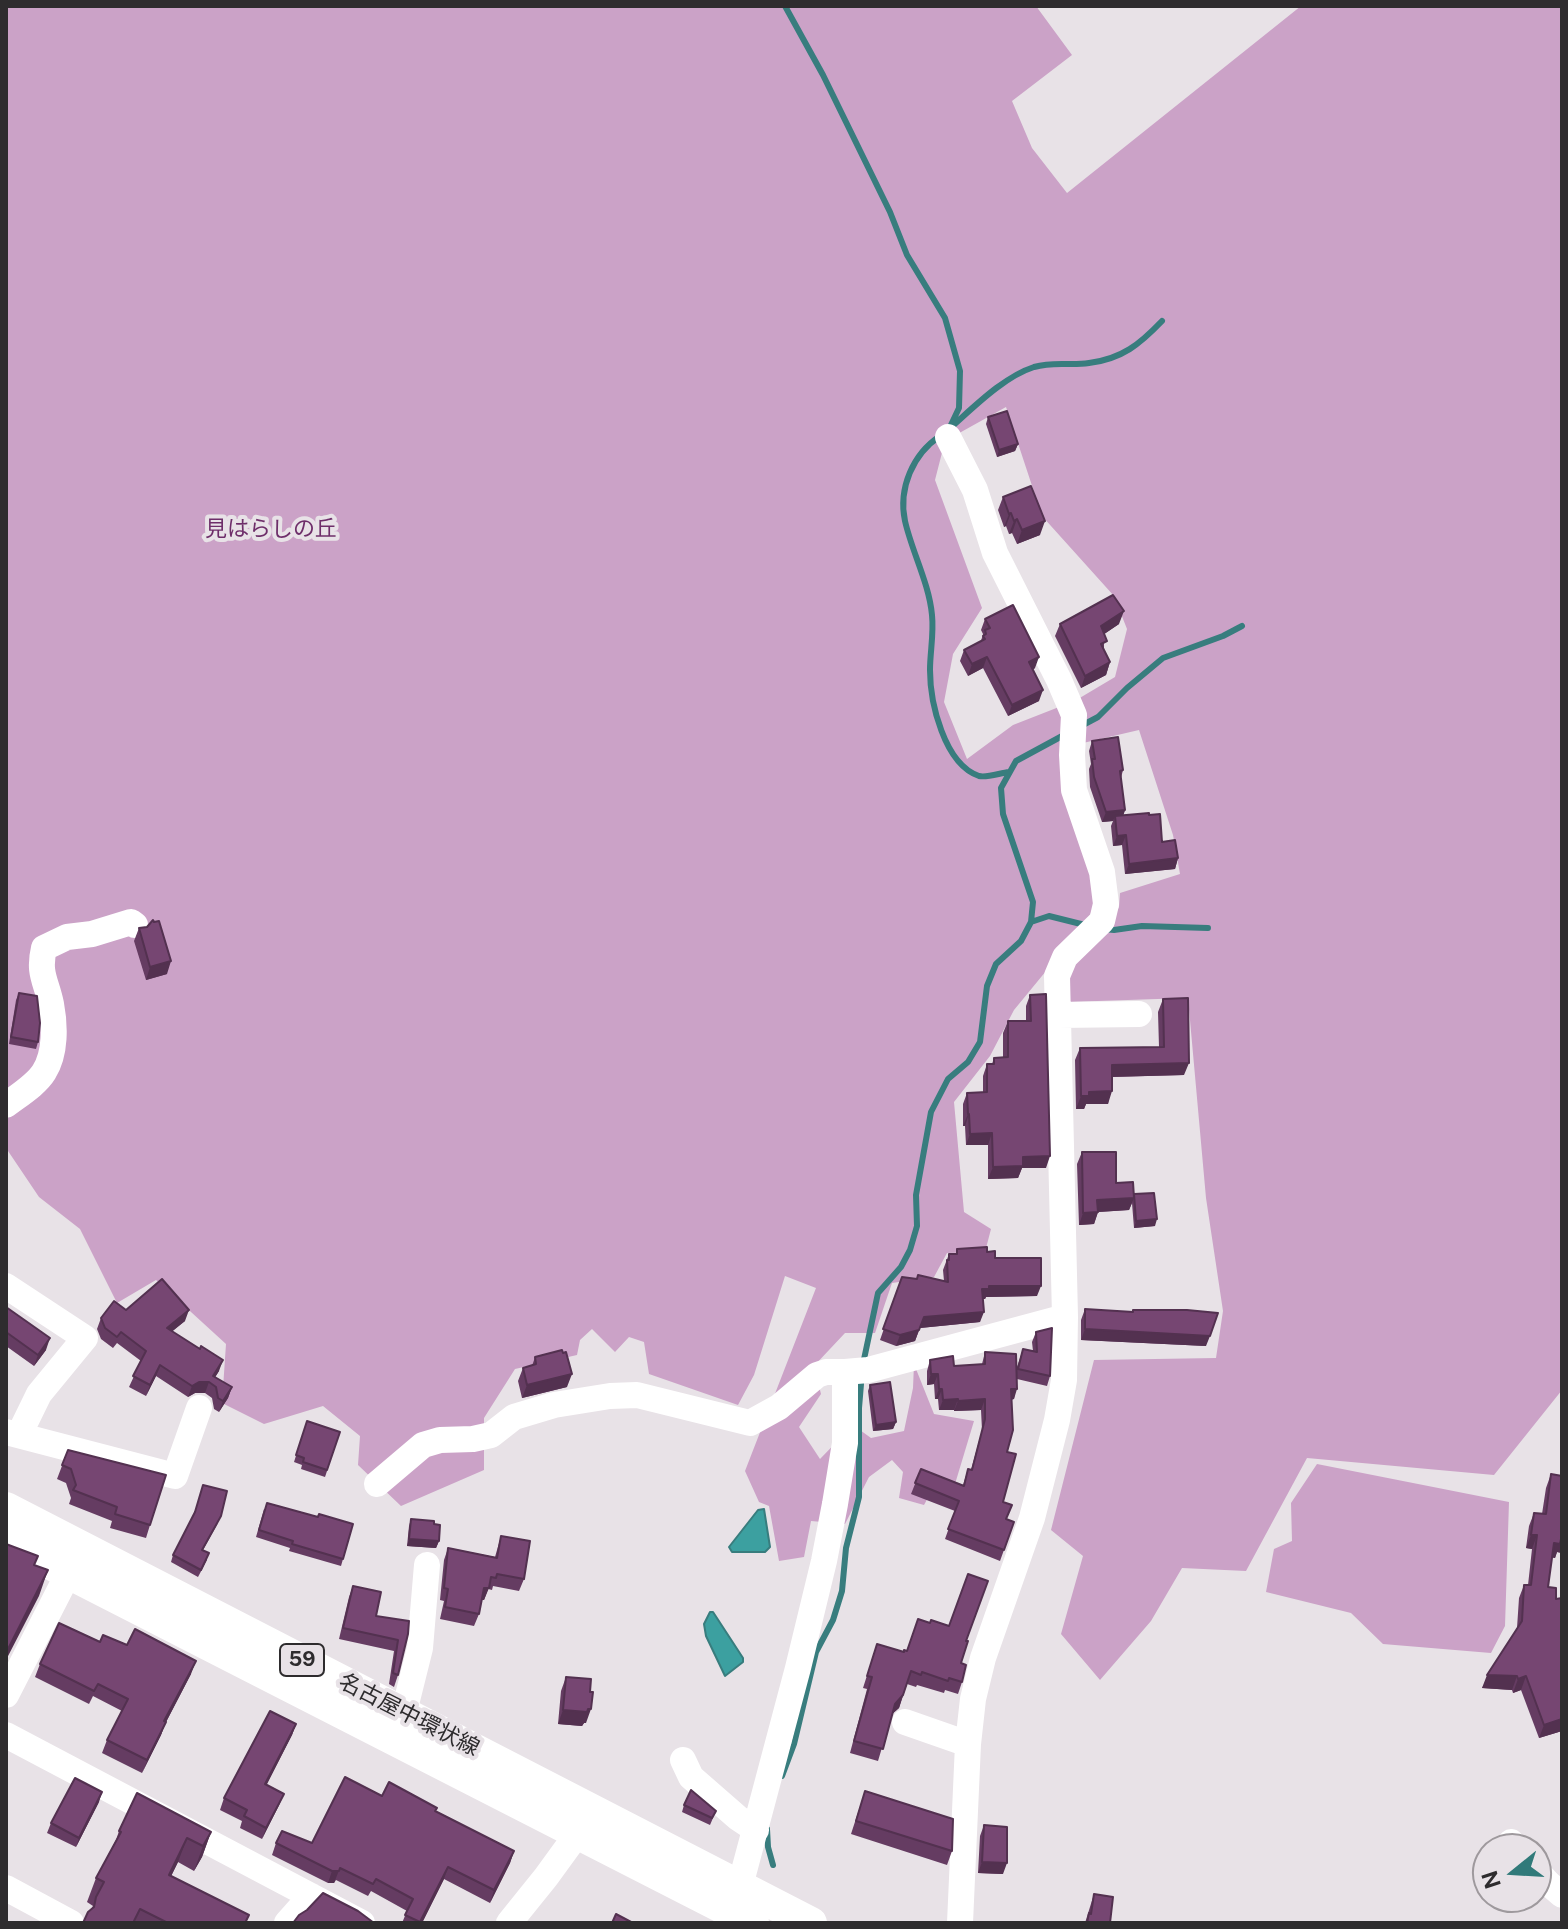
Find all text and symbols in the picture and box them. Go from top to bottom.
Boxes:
park label: 見はらしの丘 [205,516,337,542]
road number: 59 [280,1644,324,1676]
street label: 名古屋中環状線 [334,1668,484,1762]
north arrow [1472,1833,1552,1913]
text: N [1476,1868,1506,1892]

